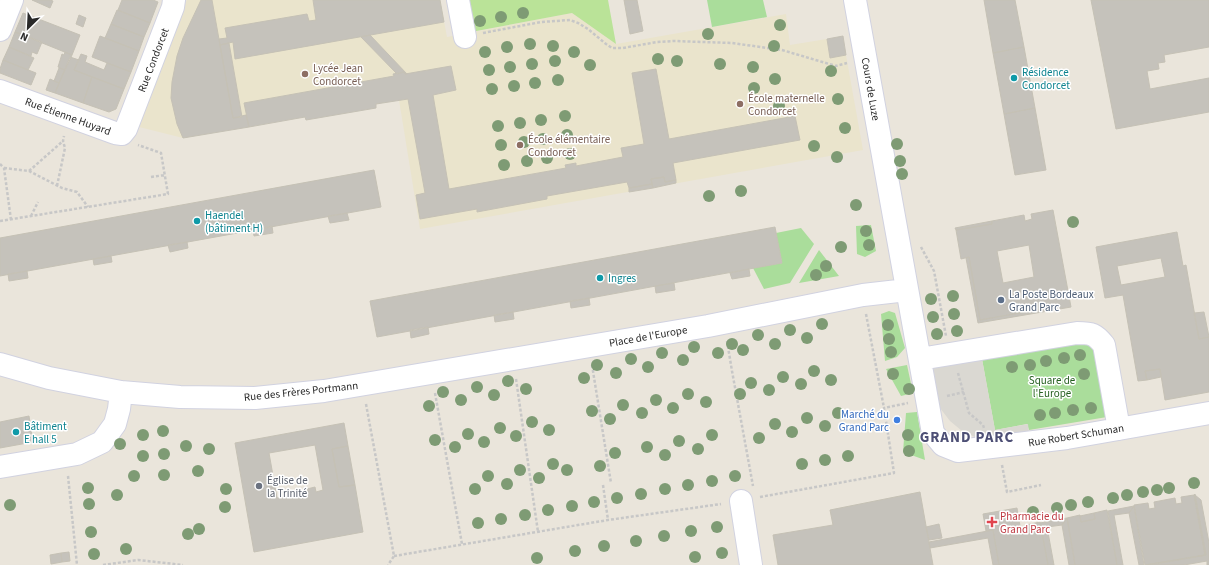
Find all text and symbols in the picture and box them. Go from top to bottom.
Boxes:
north arrow [8,8,48,48]
street label: Rue Condorcet [134,26,173,95]
text: N [18,28,31,45]
street label: Cours de Luze [858,56,884,122]
place label: Lycée Jean Condorcet [313,61,363,89]
place label: Résidence Condorcet [1022,65,1070,93]
marker: Lycée Jean Condorcet [300,69,310,79]
marker: Résidence Condorcet [1009,73,1019,83]
place label: École maternelle Condorcet [748,91,825,119]
street label: Rue Étienne Huyard [23,94,113,139]
marker: École maternelle Condorcet [735,99,745,109]
place label: École élémentaire Condorcet [528,132,611,160]
marker: École élémentaire Condorcet [515,140,525,150]
place label: Haendel (bâtiment H) [205,208,263,236]
marker: Haendel (bâtiment H) [192,216,202,226]
place label: Ingres [608,271,637,286]
marker: Ingres [595,273,605,283]
place label: La Poste Bordeaux Grand Parc [1009,287,1094,315]
marker: La Poste Bordeaux Grand Parc [996,295,1006,305]
street label: Place de l'Europe [608,322,689,351]
park label: Square de l'Europe [1029,373,1076,401]
street label: Rue des Frères Portmann [243,378,359,405]
place label: Marché du Grand Parc [839,407,889,435]
marker: Marché du Grand Parc [892,415,902,425]
place label: Bâtiment E hall 5 [24,419,67,447]
street label: Rue Robert Schuman [1027,421,1125,450]
marker: Bâtiment E hall 5 [11,427,21,437]
district label: GRAND PARC [920,427,1014,448]
place label: Église de la Trinité [267,473,308,501]
marker: Église de la Trinité [254,481,264,491]
place label: Pharmacie du Grand Parc [1000,509,1064,537]
marker: Pharmacie du Grand Parc [987,517,997,527]

